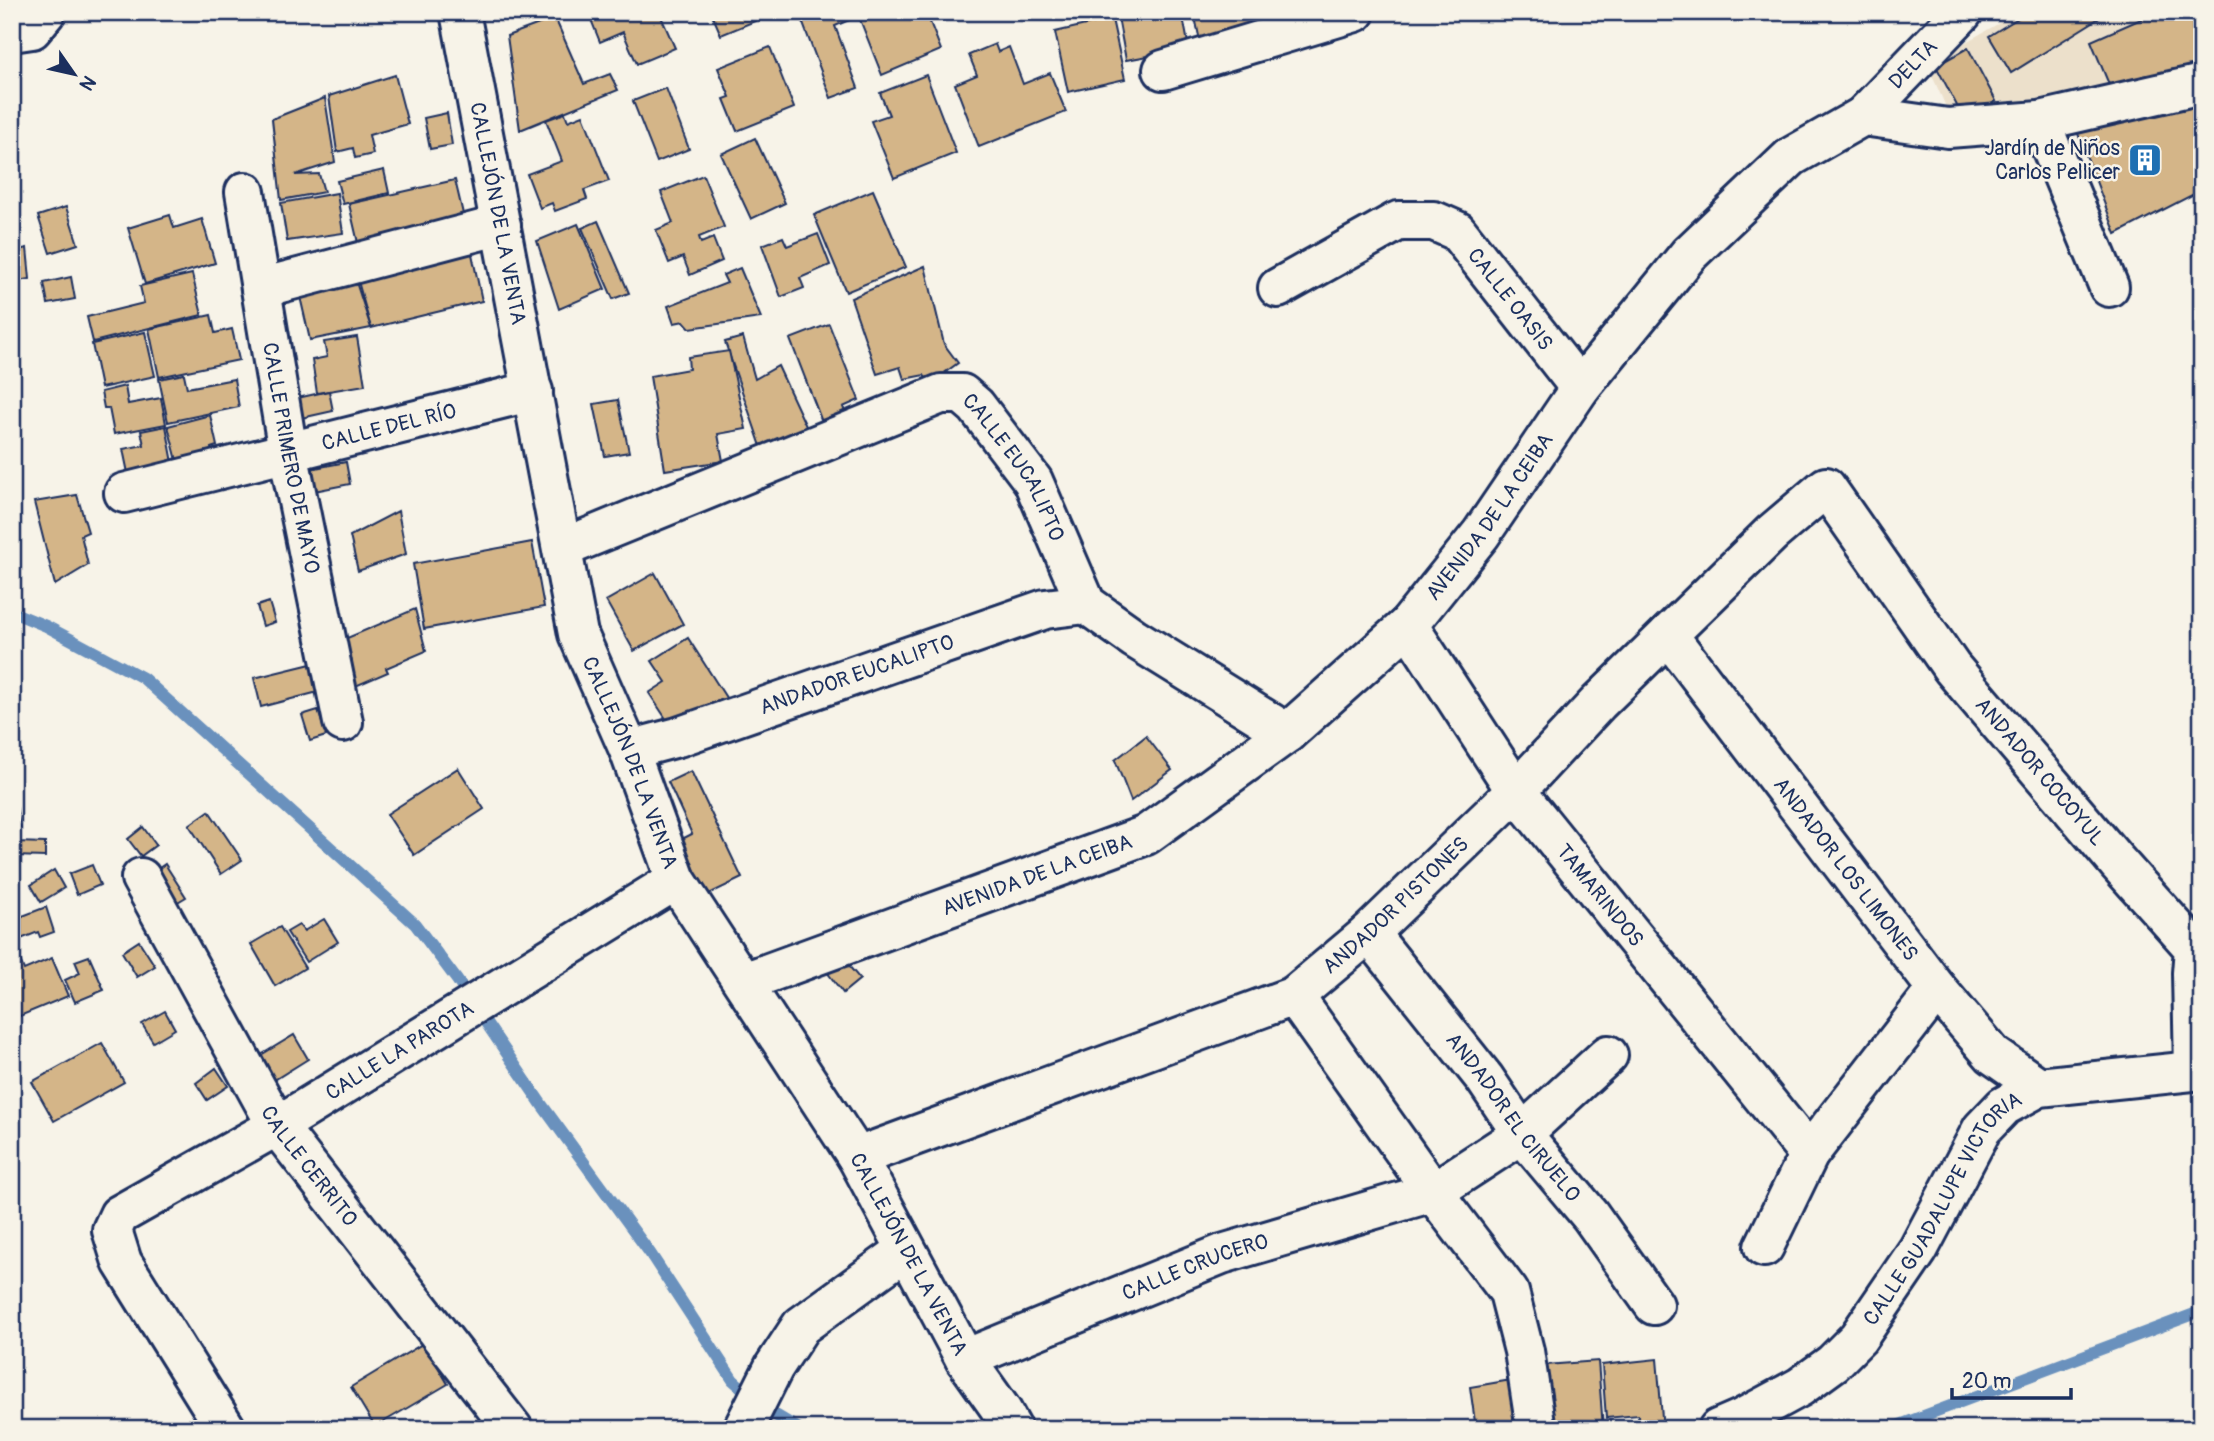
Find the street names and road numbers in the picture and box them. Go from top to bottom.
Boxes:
street label: DELTA [1883,34,1943,95]
street label: CALLEJÓN DE LA VENTA [464,100,533,327]
street label: CALLE OASIS [1462,242,1559,356]
street label: CALLE PRIMERO DE MAYO [257,340,326,576]
street label: CALLE EUCALIPTO [957,387,1071,545]
street label: CALLE DEL RÍO [319,397,459,457]
street label: AVENIDA DE LA CEIBA [1420,428,1559,606]
street label: ANDADOR EUCALIPTO [756,628,957,721]
street label: CALLEJÓN DE LA VENTA [576,652,684,872]
street label: ANDADOR COCOYUL [1969,692,2111,851]
street label: ANDADOR LOS LIMONES [1767,772,1924,966]
street label: AVENIDA DE LA CEIBA [938,828,1136,922]
street label: ANDADOR PISTONES [1317,831,1474,980]
street label: TAMARINDOS [1551,838,1650,952]
street label: CALLE LA PAROTA [320,995,478,1106]
street label: ANDADOR EL CIRUELO [1440,1027,1587,1207]
street label: CALLE GUADALUPE VICTORIA [1857,1086,2026,1331]
street label: CALLE CERRITO [255,1101,364,1232]
street label: CALLEJÓN DE LA VENTA [844,1148,974,1360]
street label: CALLE CRUCERO [1118,1228,1271,1307]

